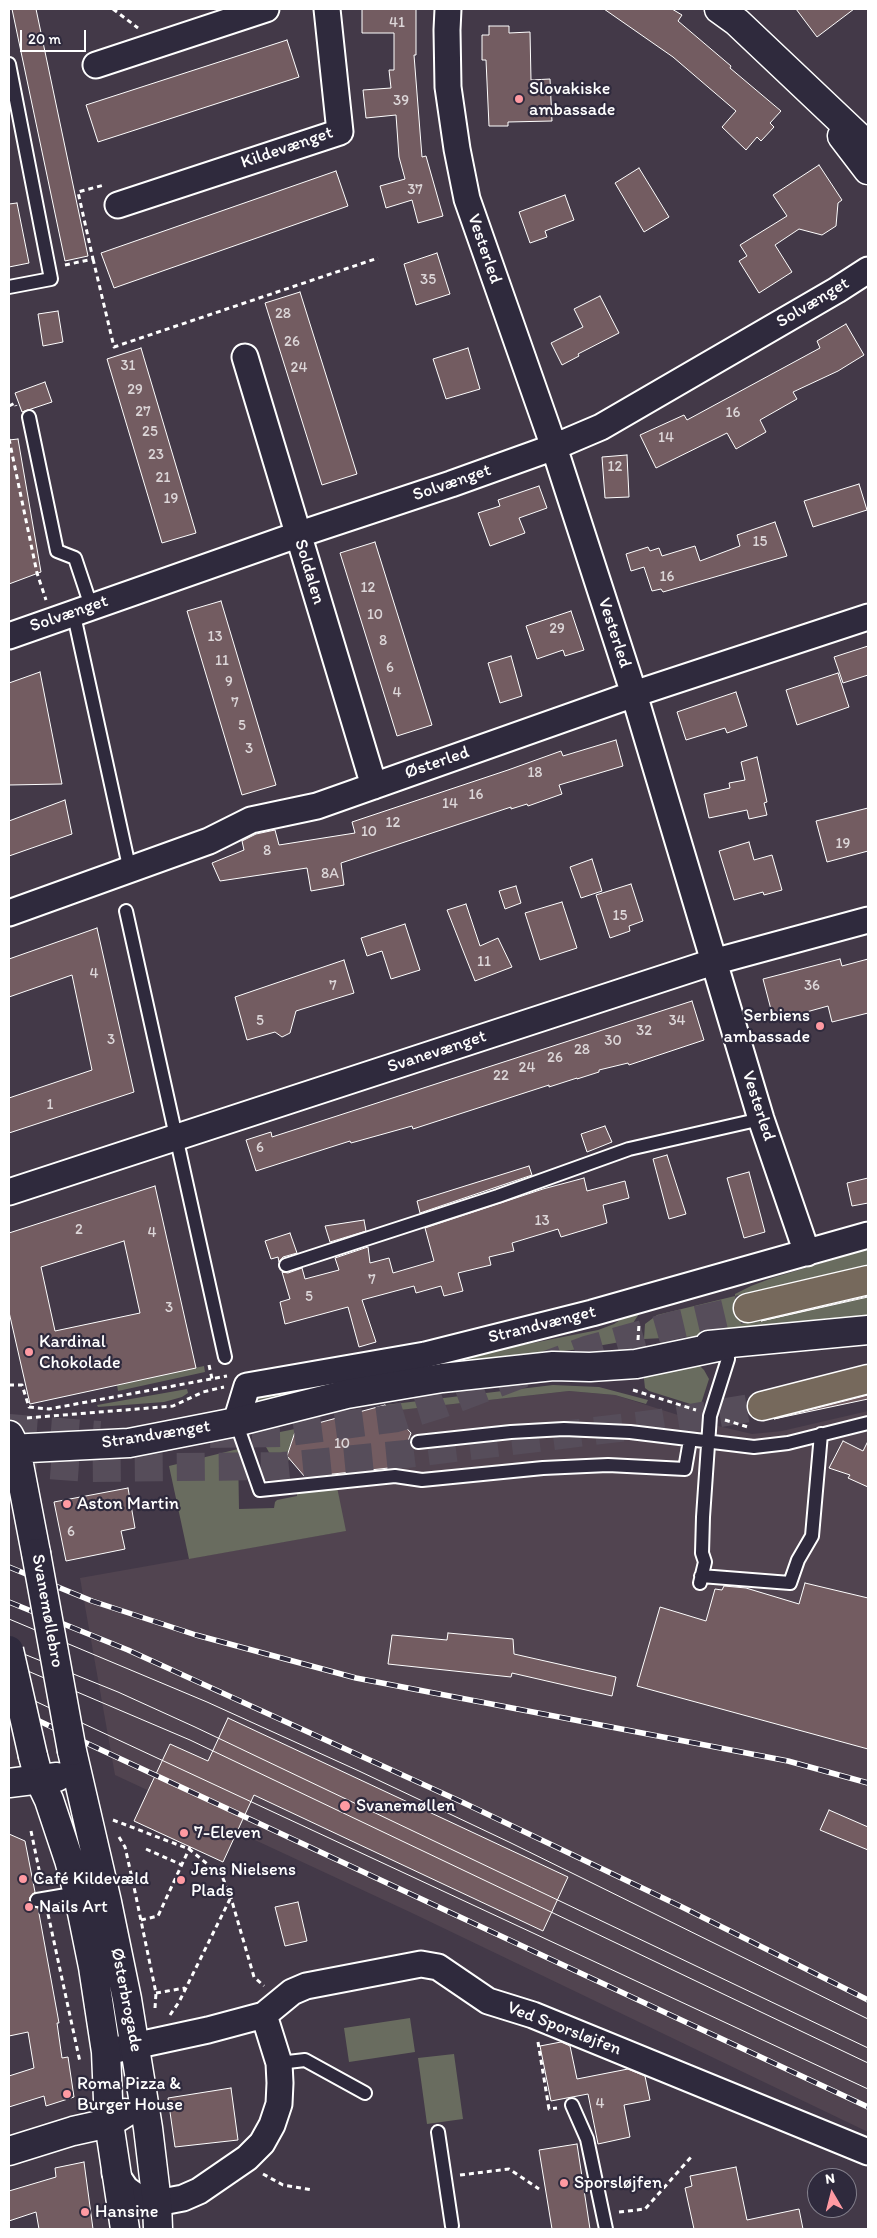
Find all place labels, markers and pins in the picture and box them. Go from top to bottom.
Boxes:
place label: Slovakiske ambassade [529,78,615,120]
marker: Slovakiske ambassade [513,93,525,105]
place label: Serbiens ambassade [724,1005,810,1048]
marker: Serbiens ambassade [814,1020,826,1032]
place label: Kardinal Chokolade [39,1331,121,1374]
marker: Kardinal Chokolade [23,1346,35,1358]
place label: Aston Martin [77,1493,179,1515]
marker: Aston Martin [61,1498,73,1510]
place label: Svanemøllen [356,1795,455,1817]
marker: Svanemøllen [338,1799,352,1813]
place label: 7-Eleven [194,1822,261,1844]
marker: 7-Eleven [178,1827,190,1839]
place label: Jens Nielsens Plads [191,1859,296,1902]
place label: Café Kildevæld [33,1868,149,1890]
marker: Café Kildevæld [17,1873,29,1885]
marker: Jens Nielsens Plads [175,1874,187,1886]
place label: Nails Art [39,1896,108,1918]
marker: Nails Art [23,1901,35,1913]
place label: Roma Pizza & Burger House [77,2073,183,2116]
marker: Roma Pizza & Burger House [61,2088,73,2100]
place label: Sporsløjfen [574,2172,662,2194]
marker: Sporsløjfen [558,2177,570,2189]
place label: Hansine [95,2201,159,2223]
marker: Hansine [79,2206,91,2218]

